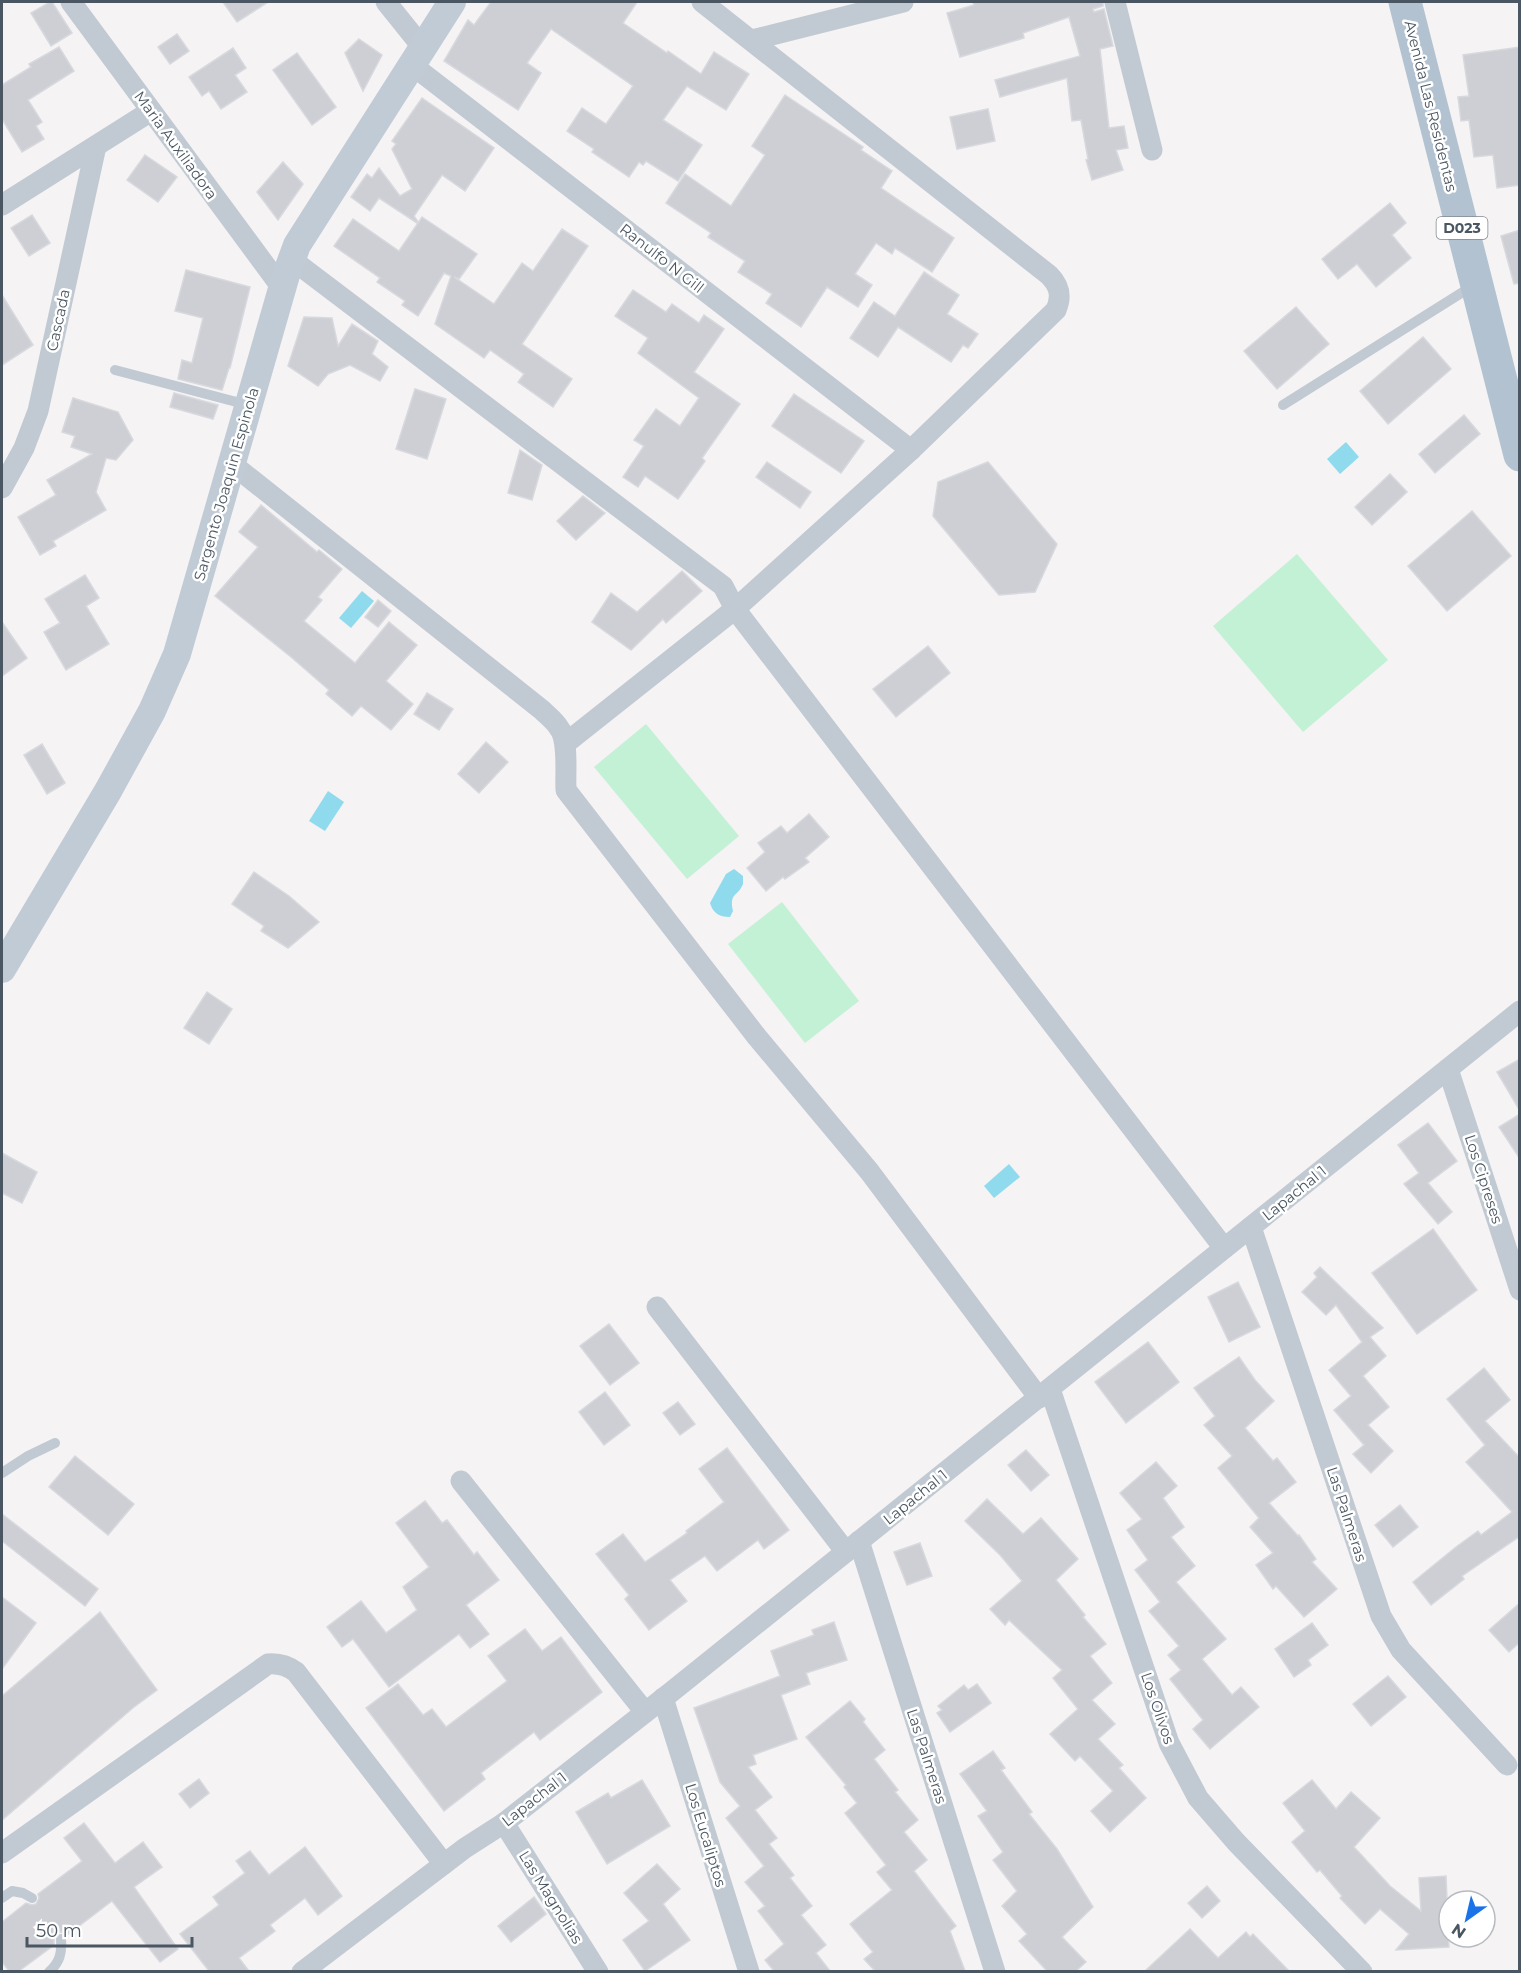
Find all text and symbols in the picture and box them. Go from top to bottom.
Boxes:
street label: Avenida Las Residentas [1400,18,1462,194]
street label: Maria Auxiliadora [130,87,222,203]
road number: D023 [1436,217,1488,239]
street label: Ranulfo N Gill [616,219,708,297]
street label: Cascada [42,287,74,353]
street label: Sargento Joaquin Espinola [189,385,263,583]
street label: Los Cipreses [1461,1132,1507,1226]
street label: Lapachal 1 [1258,1161,1330,1225]
street label: Las Palmeras [1323,1464,1371,1564]
street label: Lapachal 1 [879,1465,951,1529]
street label: Los Olivos [1137,1670,1179,1746]
street label: Las Palmeras [903,1706,951,1806]
street label: Lapachal 1 [498,1768,570,1830]
street label: Los Eucaliptos [681,1781,731,1889]
street label: Las Magnolias [515,1847,587,1947]
north arrow [1437,1889,1497,1949]
scale bar [27,1910,192,1948]
text: 50 m [36,1920,82,1942]
text: N [1448,1920,1470,1943]

